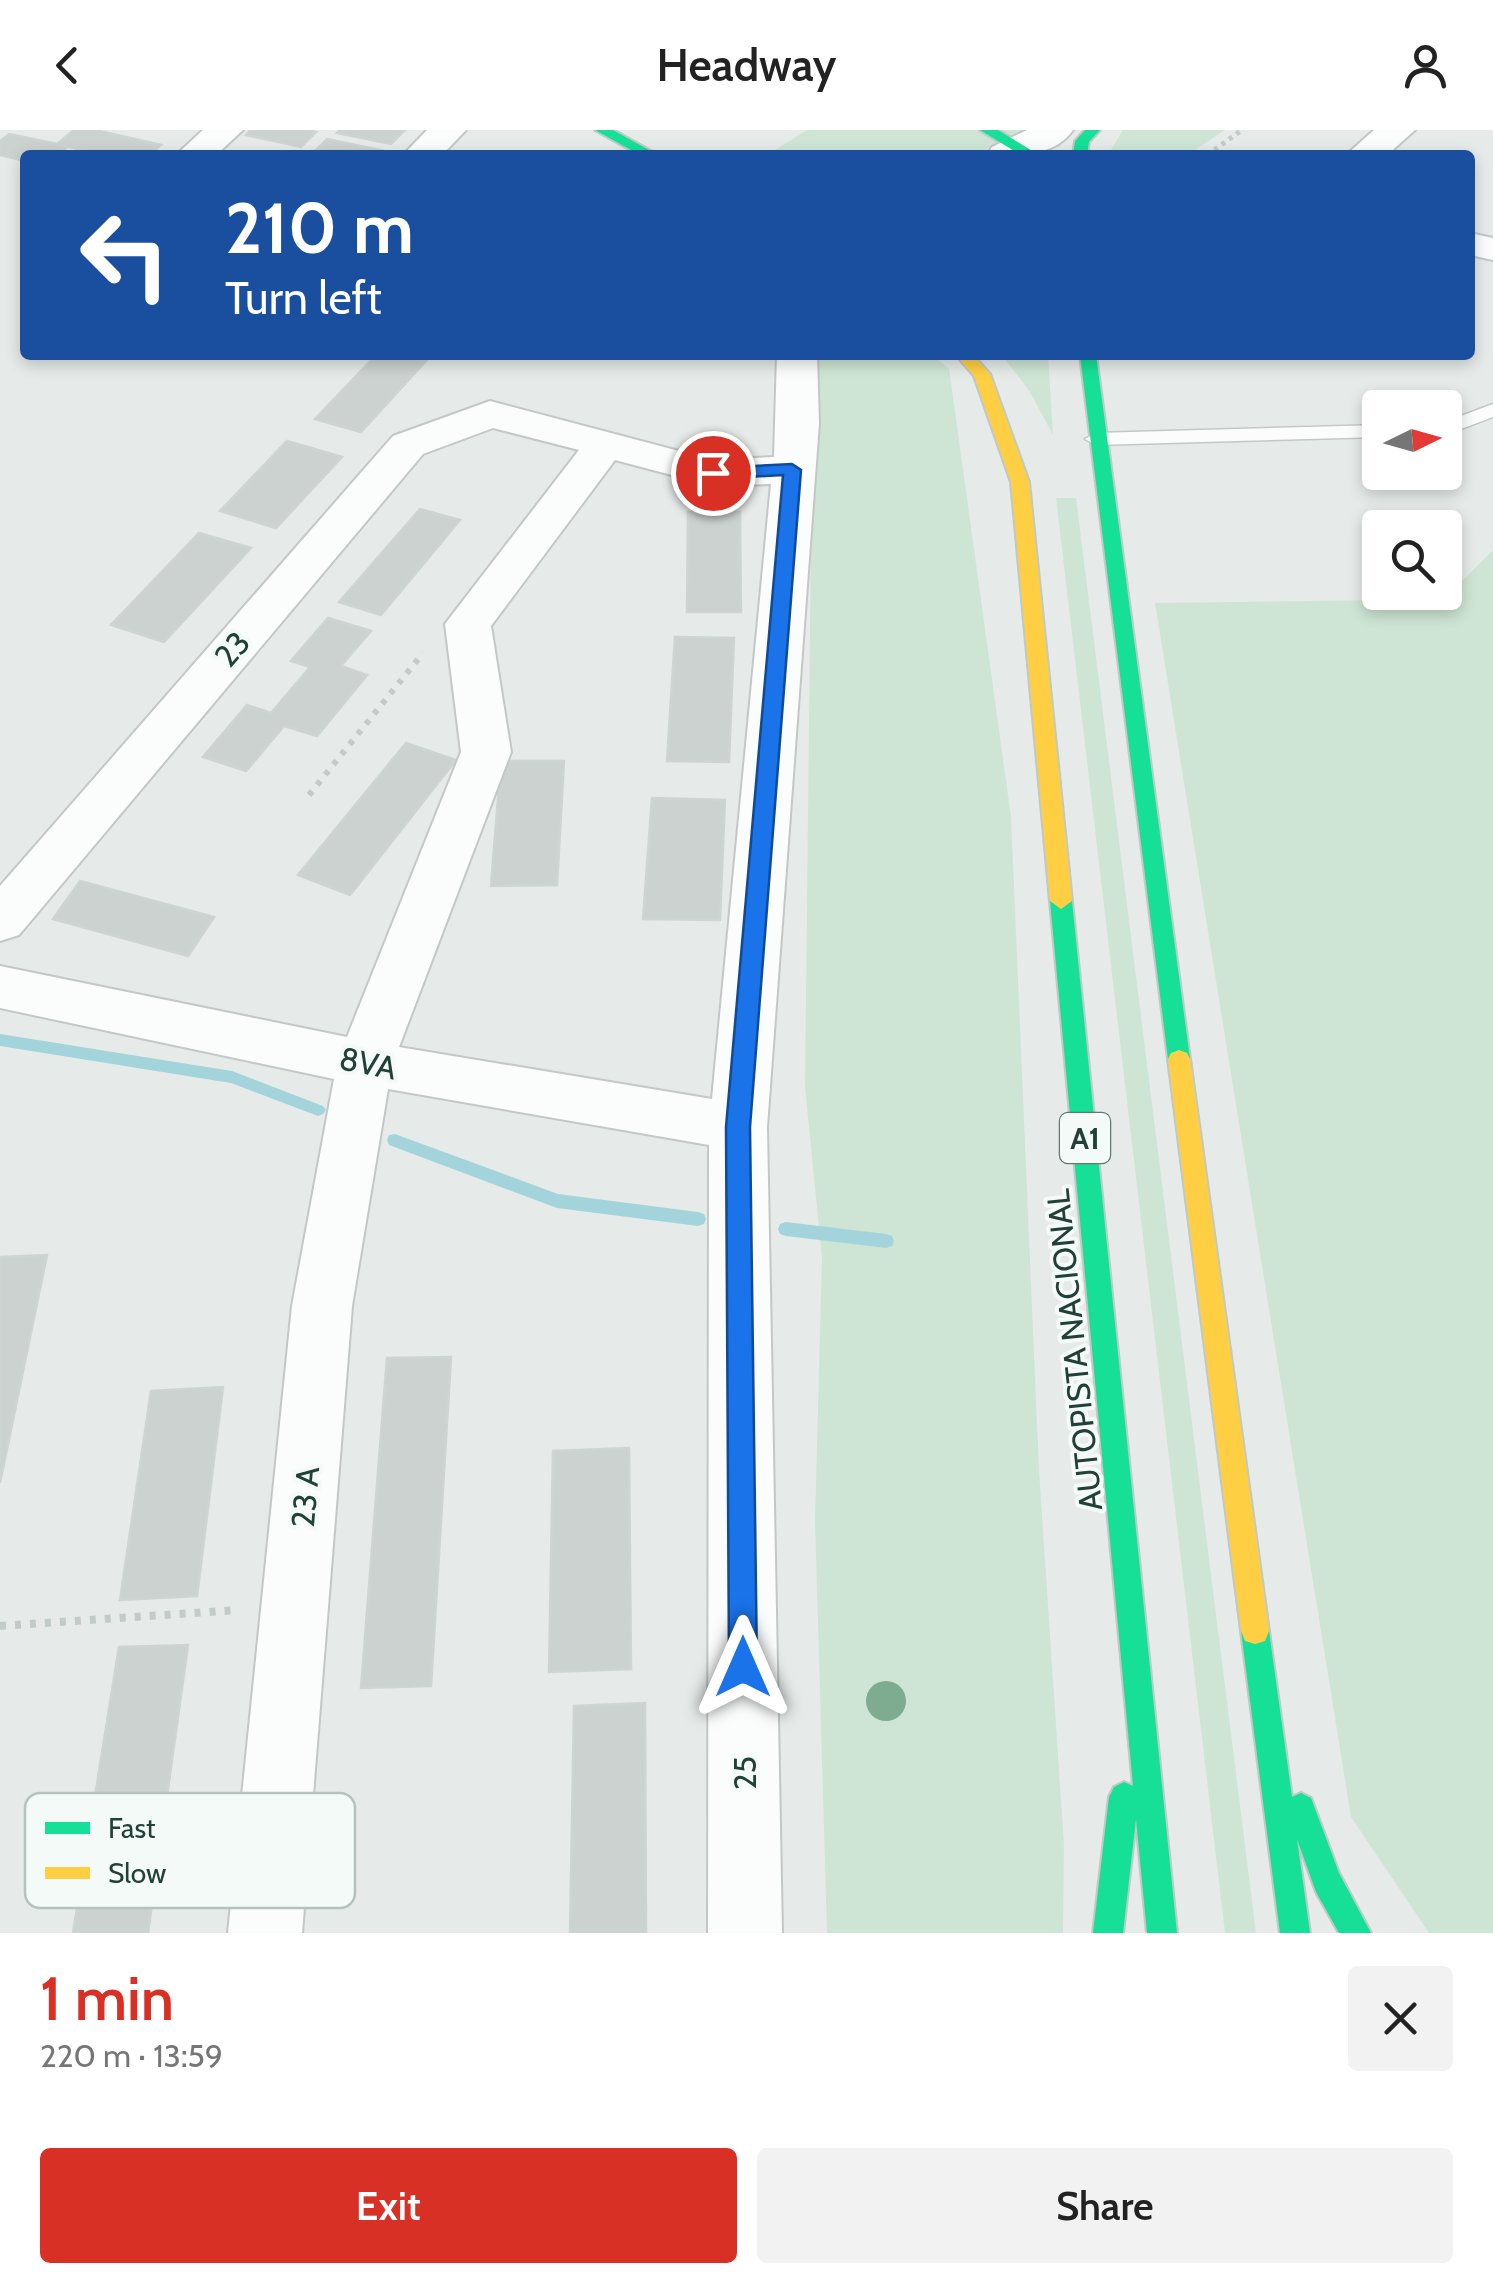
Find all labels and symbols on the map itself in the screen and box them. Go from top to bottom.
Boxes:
north arrow [1362,390,1462,490]
pin [671,431,756,516]
street label: 23 [206,623,258,675]
street label: 8VA [336,1038,400,1088]
road number: A1 [1060,1113,1110,1163]
street label: AUTOPISTA NACIONAL [1038,1187,1110,1513]
street label: 23 A [283,1465,327,1529]
position arrow [691,1615,795,1719]
street label: 25 [725,1756,764,1790]
legend [25,1793,355,1908]
text: Fast [108,1811,156,1845]
text: Slow [108,1856,166,1890]

